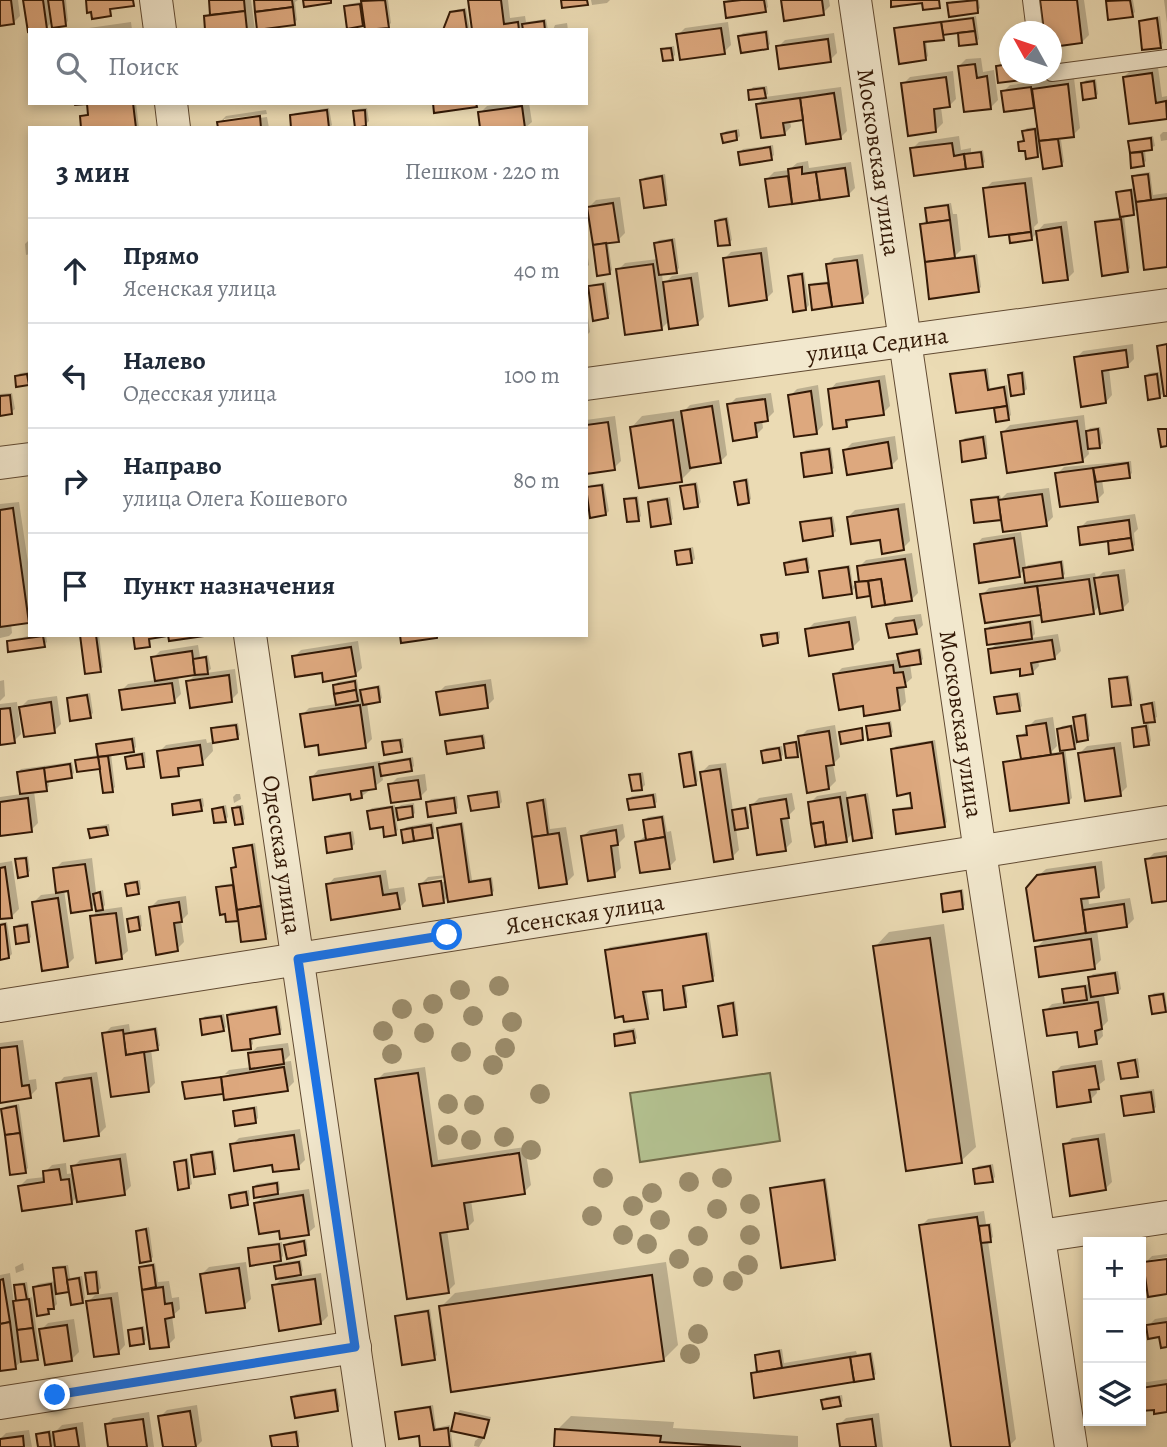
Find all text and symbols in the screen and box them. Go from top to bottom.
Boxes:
north arrow [999,21,1062,84]
search box [28,28,588,105]
icon: search [52,48,90,86]
text: Поиск [108,49,179,84]
street label: Московская улица [849,66,908,258]
text: 3 мин [56,152,130,192]
text: Пешком · 220 m [405,156,560,187]
text: Прямо [123,238,199,273]
icon: ahead [56,252,94,290]
text: 40 m [514,255,560,286]
text: Ясенская улица [123,273,277,304]
street label: улица Седина [804,319,950,370]
text: Налево [123,343,206,378]
icon: left [56,357,94,395]
text: 100 m [504,360,560,391]
text: Одесская улица [123,378,277,409]
text: Направо [123,448,222,483]
icon: right [56,462,94,500]
text: 80 m [513,465,560,496]
text: улица Олега Кошевого [123,483,348,514]
icon: arrive [56,567,94,605]
text: Пункт назначения [123,568,335,603]
street label: Московская улица [932,628,991,820]
street label: Одесская улица [255,773,310,936]
street label: Ясенская улица [503,886,666,942]
route start [431,919,462,950]
map controls [1083,1237,1146,1426]
button: + [1083,1237,1146,1300]
button: − [1083,1300,1146,1363]
button: layers [1083,1363,1146,1426]
route end [39,1379,70,1410]

